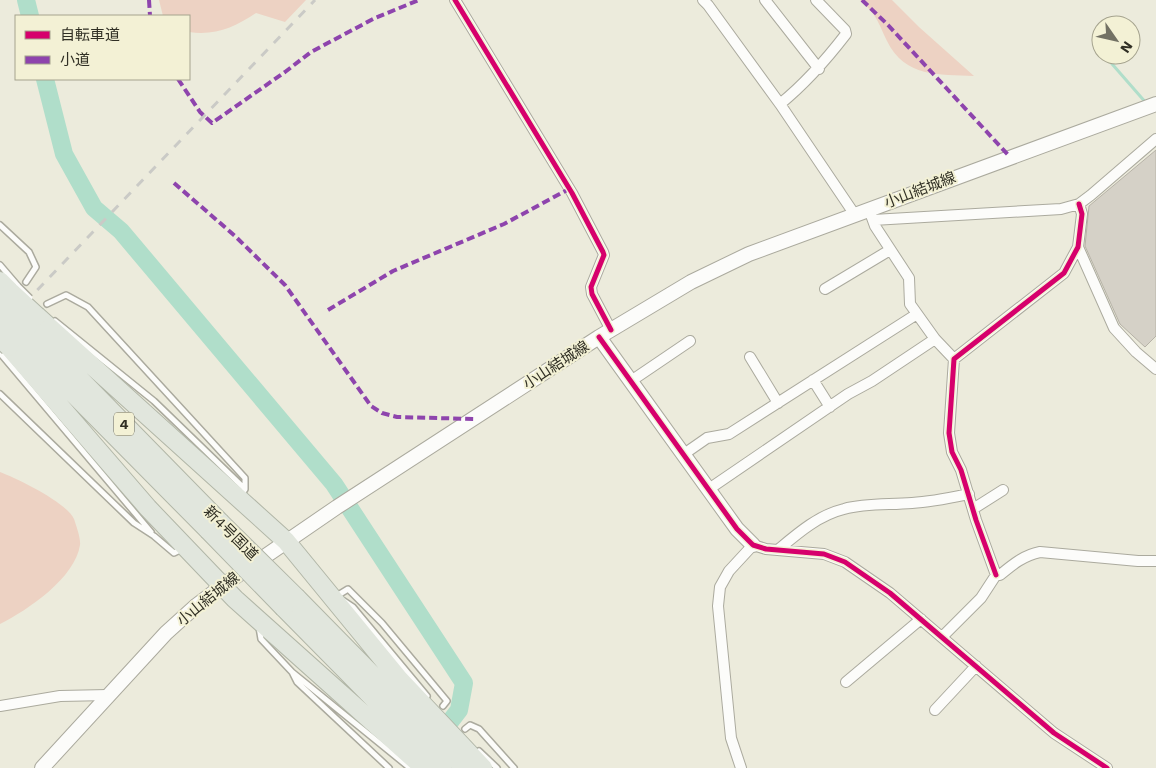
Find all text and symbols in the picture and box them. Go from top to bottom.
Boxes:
legend [15,15,190,80]
north arrow [1091,15,1141,65]
text: 自転車道 [60,26,120,44]
text: N [1117,38,1136,56]
text: 小道 [60,51,90,69]
street label: 小山結城線 [882,168,958,212]
street label: 小山結城線 [520,337,592,393]
road number: 4 [114,412,134,436]
street label: 新4号国道 [200,502,262,564]
street label: 小山結城線 [173,568,243,630]

